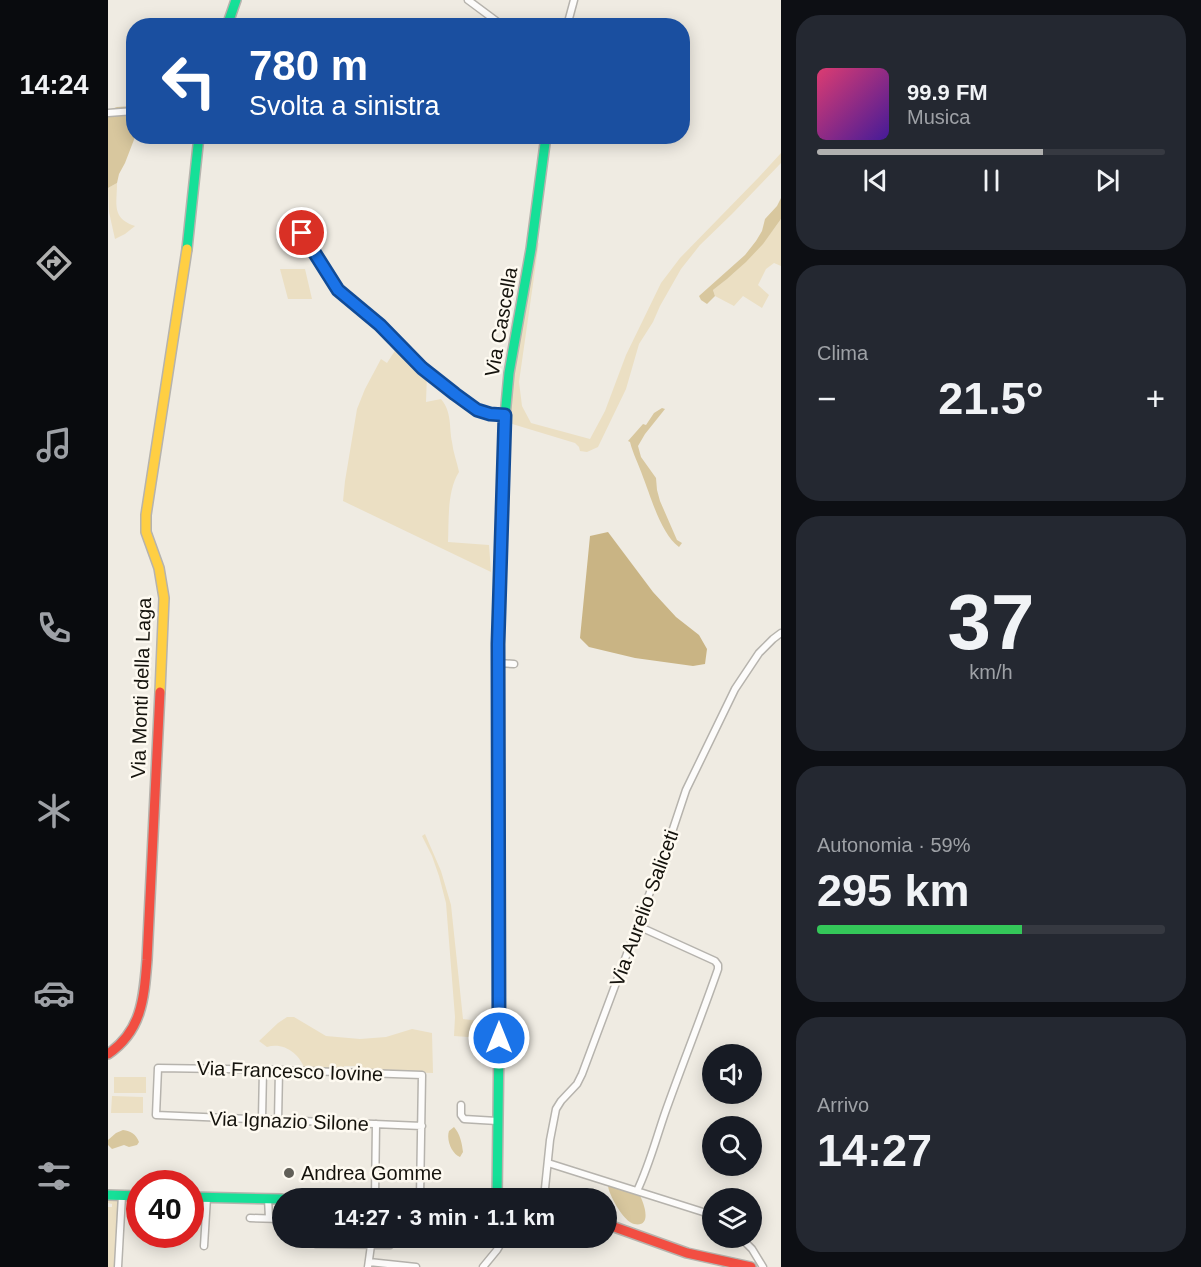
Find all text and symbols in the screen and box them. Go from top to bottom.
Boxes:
icon: left [150,42,228,120]
text: 780 m [249,42,368,89]
text: 14:24 [19,70,89,100]
text: 99.9 FM [907,80,988,105]
text: Svolta a sinistra [249,91,440,121]
text: Musica [907,106,970,128]
icon: previous [859,164,892,197]
icon: pause [975,164,1008,197]
icon: next [1091,164,1124,197]
pin [276,207,327,258]
icon: arrive [285,216,318,249]
icon: directions [33,242,75,284]
street label: Via Cascella [481,265,522,378]
text: Clima [817,342,868,364]
text: 21.5° [938,373,1044,424]
text: − [817,380,836,417]
text: + [1146,380,1165,417]
icon: music [33,424,75,466]
text: 37 [948,578,1034,666]
street label: Via Monti della Laga [127,596,155,779]
icon: phone [33,607,75,649]
text: km/h [969,661,1013,683]
icon: climate [33,790,75,832]
street label: Via Aurelio Saliceti [605,827,683,989]
text: Autonomia · 59% [817,834,970,856]
text: 295 km [817,865,970,916]
icon: car [33,972,75,1014]
position arrow [467,1006,531,1070]
map controls [702,1044,762,1248]
button: sound [702,1044,762,1104]
street label: Via Francesco Iovine [196,1057,384,1085]
text: Arrivo [817,1094,869,1116]
street label: Via Ignazio Silone [209,1107,369,1135]
button: search [702,1116,762,1176]
text: 14:27 [817,1125,932,1176]
icon: filters [33,1155,75,1197]
place label: Andrea Gomme [301,1162,442,1184]
marker: Andrea Gomme [282,1166,296,1180]
speed limit sign: 40 [126,1170,204,1248]
button: layers [702,1188,762,1248]
text: 14:27 · 3 min · 1.1 km [334,1205,555,1230]

